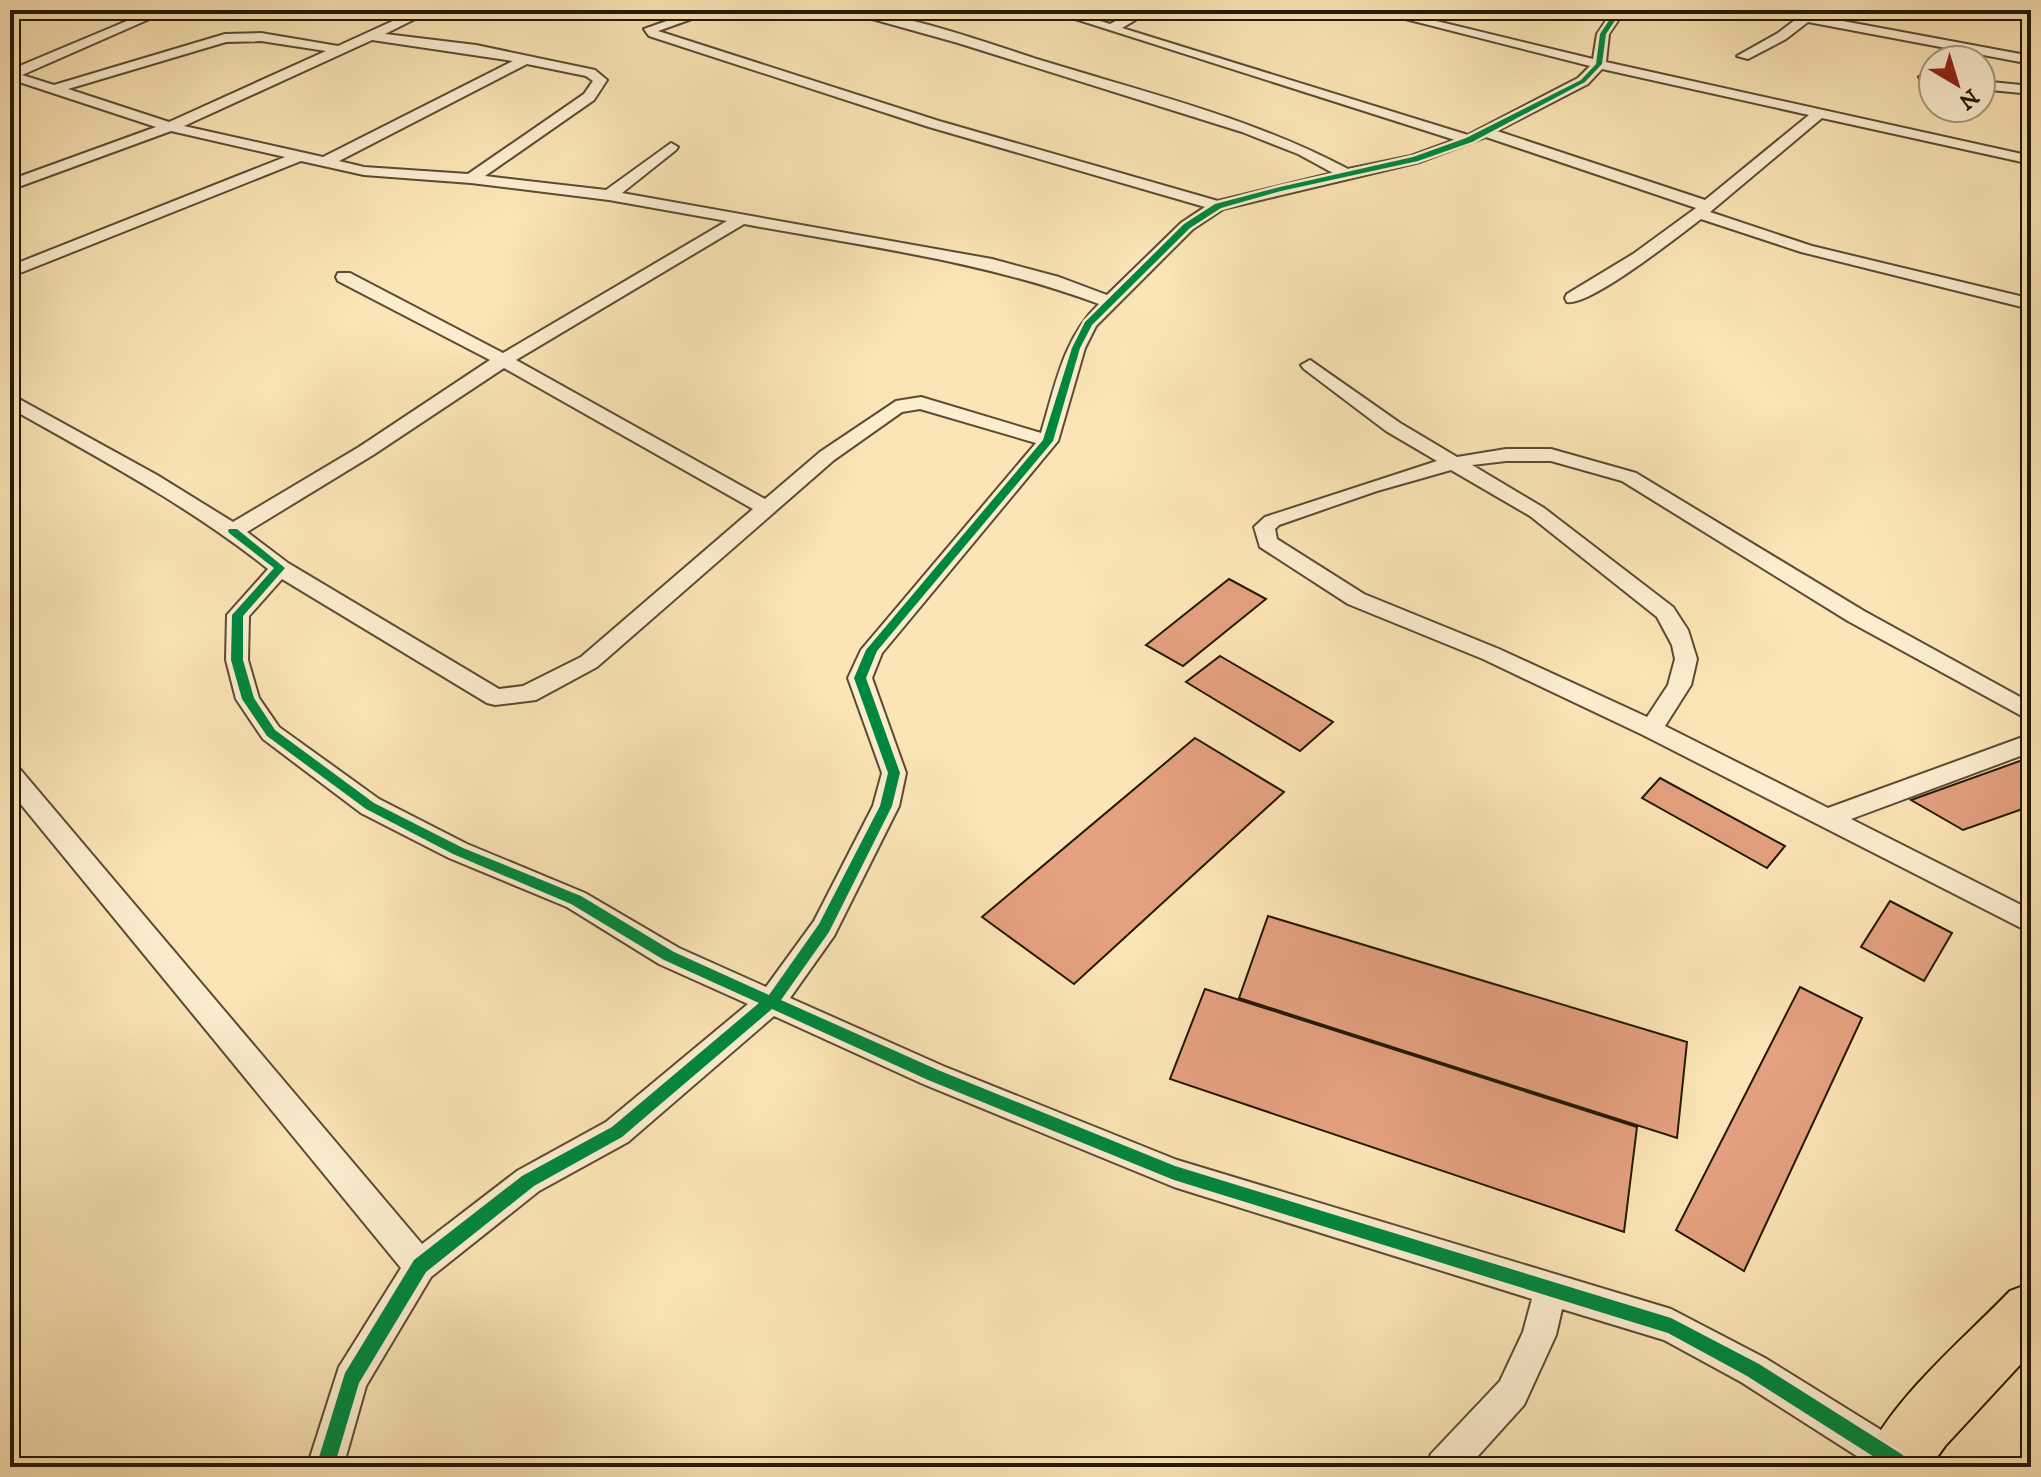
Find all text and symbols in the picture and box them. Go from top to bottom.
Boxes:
north arrow [1917,44,1997,124]
text: N [1953,82,1984,115]

